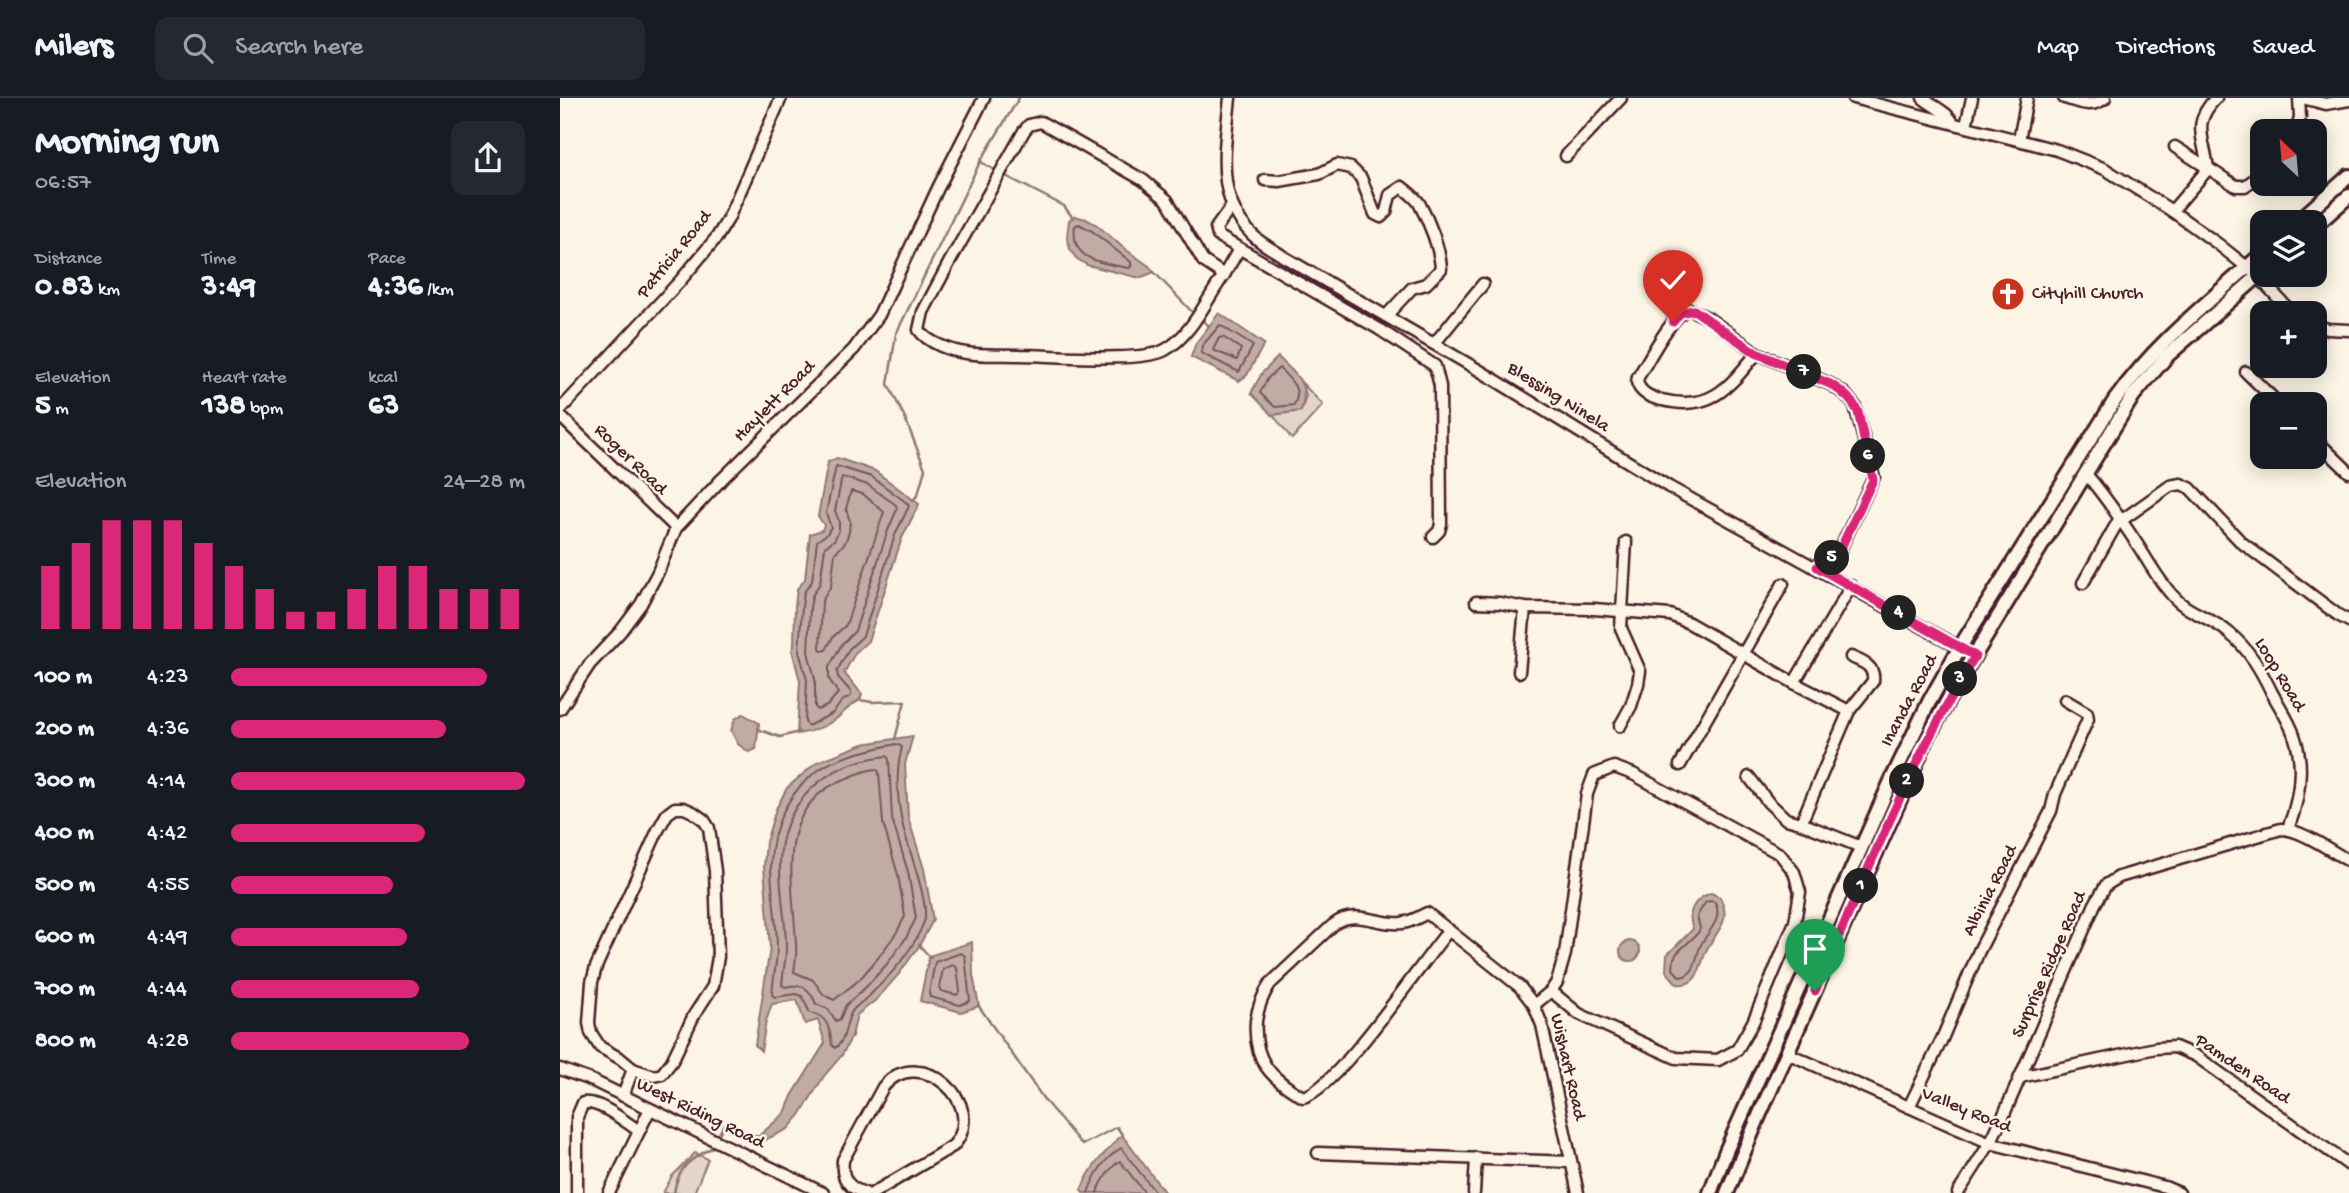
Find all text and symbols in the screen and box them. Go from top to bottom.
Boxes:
search box [155,17,645,80]
text: Milers [35,29,113,67]
icon: search [179,29,217,67]
text: Search here [235,33,363,64]
text: Map [2037,34,2079,63]
text: Directions [2117,34,2215,63]
text: Saved [2253,34,2314,63]
north arrow [2250,119,2328,196]
map controls [2250,119,2327,469]
button: share [451,121,525,195]
text: Morning run [35,122,219,166]
text: 06:57 [35,170,91,197]
street label: Patricia Road [632,205,719,305]
button: layers [2250,210,2327,287]
text: Distance [35,248,102,271]
text: Time [202,248,236,271]
text: Pace [368,248,406,271]
pin [1643,250,1703,322]
icon: check [1654,261,1692,299]
text: 0.83 [35,271,93,306]
text: 3:49 [202,271,256,306]
text: 4:36 [368,271,423,306]
church icon: Cityhill Church [1989,275,2027,313]
text: km [93,279,120,302]
text: /km [423,279,454,302]
place label: Cityhill Church [2032,283,2144,306]
button: + [2250,301,2327,378]
pin: 7 [1786,354,1822,390]
street label: Haylett Road [729,355,822,448]
street label: Blessing Ninela [1502,357,1615,439]
text: 7 [1799,360,1808,383]
text: Elevation [35,367,111,390]
text: Heart rate [202,367,287,390]
text: kcal [368,367,398,390]
text: 5 [35,390,51,425]
text: 138 [202,390,246,425]
text: 63 [368,390,399,425]
button: − [2250,392,2327,469]
text: m [51,398,69,421]
text: bpm [246,398,283,421]
street label: Roger Road [589,419,673,502]
pin: 6 [1850,438,1886,474]
text: 6 [1863,444,1872,467]
text: Elevation [35,469,126,496]
text: 24–28 m [443,469,525,496]
pin: 5 [1814,540,1850,575]
text: 5 [1827,546,1837,569]
pin: 4 [1882,596,1916,630]
text: 4 [1894,601,1903,624]
street label: Loop Road [2248,634,2311,718]
street label: Inanda Road [1876,649,1945,751]
pin: 3 [1942,662,1978,696]
text: 100 m [35,664,92,691]
text: 4:23 [147,664,188,691]
text: 3 [1955,667,1964,690]
text: 200 m [35,716,94,743]
text: 4:36 [147,716,189,743]
pin: 2 [1890,764,1924,798]
text: 300 m [35,768,95,795]
text: 4:14 [147,768,185,795]
text: 2 [1902,769,1911,792]
text: 400 m [35,820,94,847]
text: 4:42 [147,820,187,847]
street label: Albinia Road [1958,840,2025,940]
pin: 1 [1844,868,1878,904]
text: 500 m [35,872,95,899]
text: 4:55 [147,872,189,899]
text: 1 [1857,874,1864,897]
street label: Surprise Ridge Road [2007,887,2093,1042]
pin [1785,919,1845,991]
text: 600 m [35,924,95,951]
text: 4:49 [147,924,188,951]
icon: arrive [1796,930,1834,968]
text: 700 m [35,976,95,1003]
text: 4:44 [147,976,187,1003]
street label: Wishart Road [1544,1012,1591,1124]
text: 800 m [35,1028,96,1055]
text: 4:28 [147,1028,189,1055]
street label: Pamden Road [2189,1029,2296,1111]
street label: West Riding Road [632,1073,770,1156]
street label: Valley Road [1917,1082,2016,1140]

